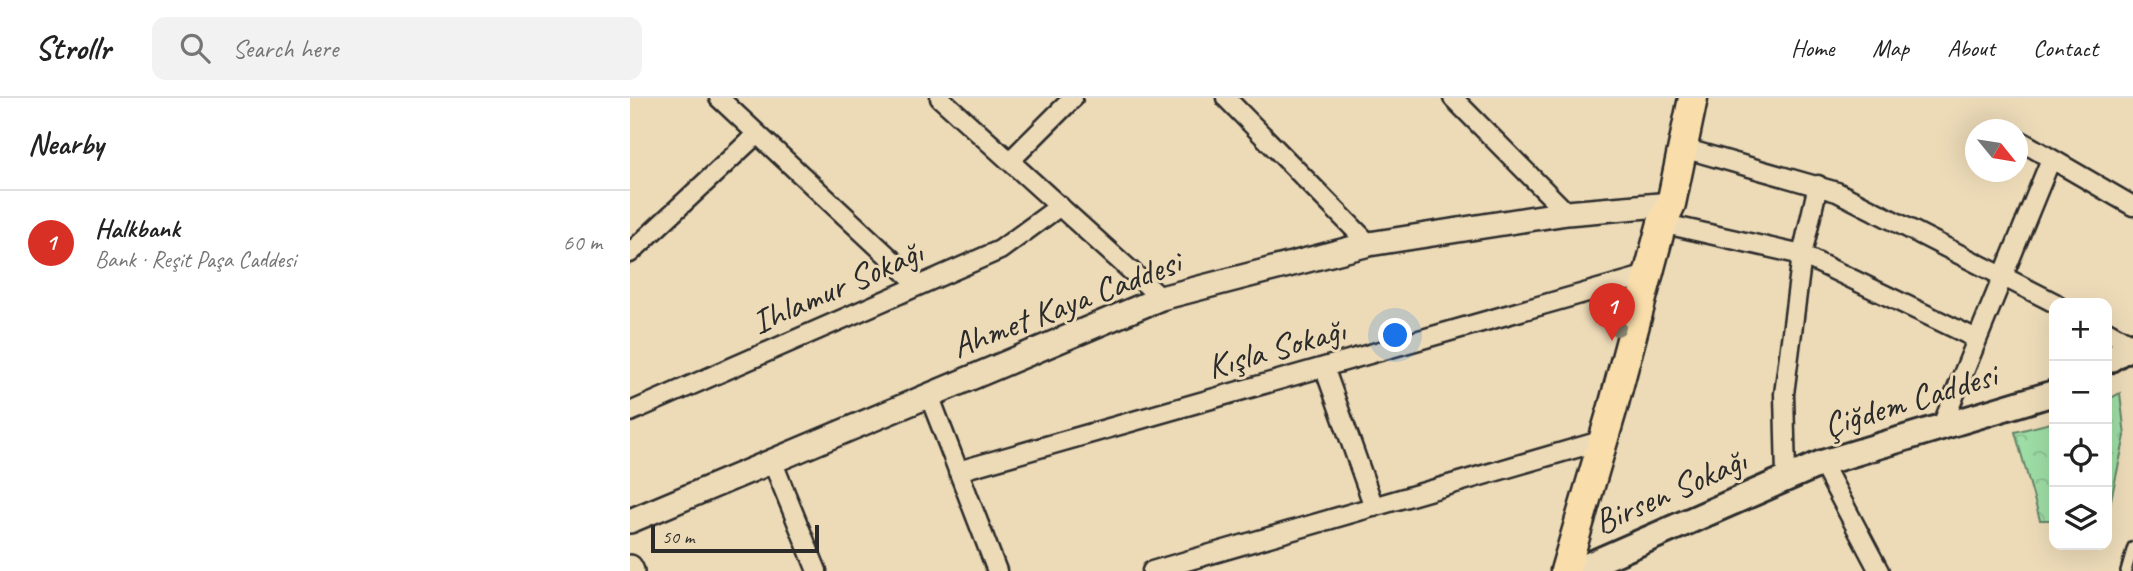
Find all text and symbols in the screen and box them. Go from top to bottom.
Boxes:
search box [152,17,642,80]
text: Strollr [35,27,110,69]
icon: search [176,29,214,67]
text: Search here [232,32,338,65]
text: Home [1791,33,1834,63]
text: Map [1872,33,1909,63]
text: About [1947,33,1995,63]
text: Contact [2033,33,2098,63]
north arrow [1965,119,2028,182]
text: Nearby [28,125,104,163]
text: Halkbank [95,212,180,245]
text: 1 [46,228,56,257]
text: 60 m [563,228,602,257]
street label: Ihlamur Sokağı [744,229,931,345]
street label: Ahmet Kaya Caddesi [945,238,1191,368]
text: Bank · Reşit Paşa Caddesi [95,245,296,274]
pin: 1 [1589,283,1635,341]
map controls [2049,298,2112,550]
button: + [2049,298,2112,361]
street label: Kışla Sokağı [1202,307,1351,389]
your location [1378,318,1412,352]
street label: Çiğdem Caddesi [1818,351,2006,448]
button: − [2049,361,2112,424]
button: locate [2049,424,2112,487]
street label: Birsen Sokağı [1587,437,1754,544]
button: layers [2049,487,2112,550]
scale bar [651,522,819,554]
text: 50 m [662,525,694,549]

